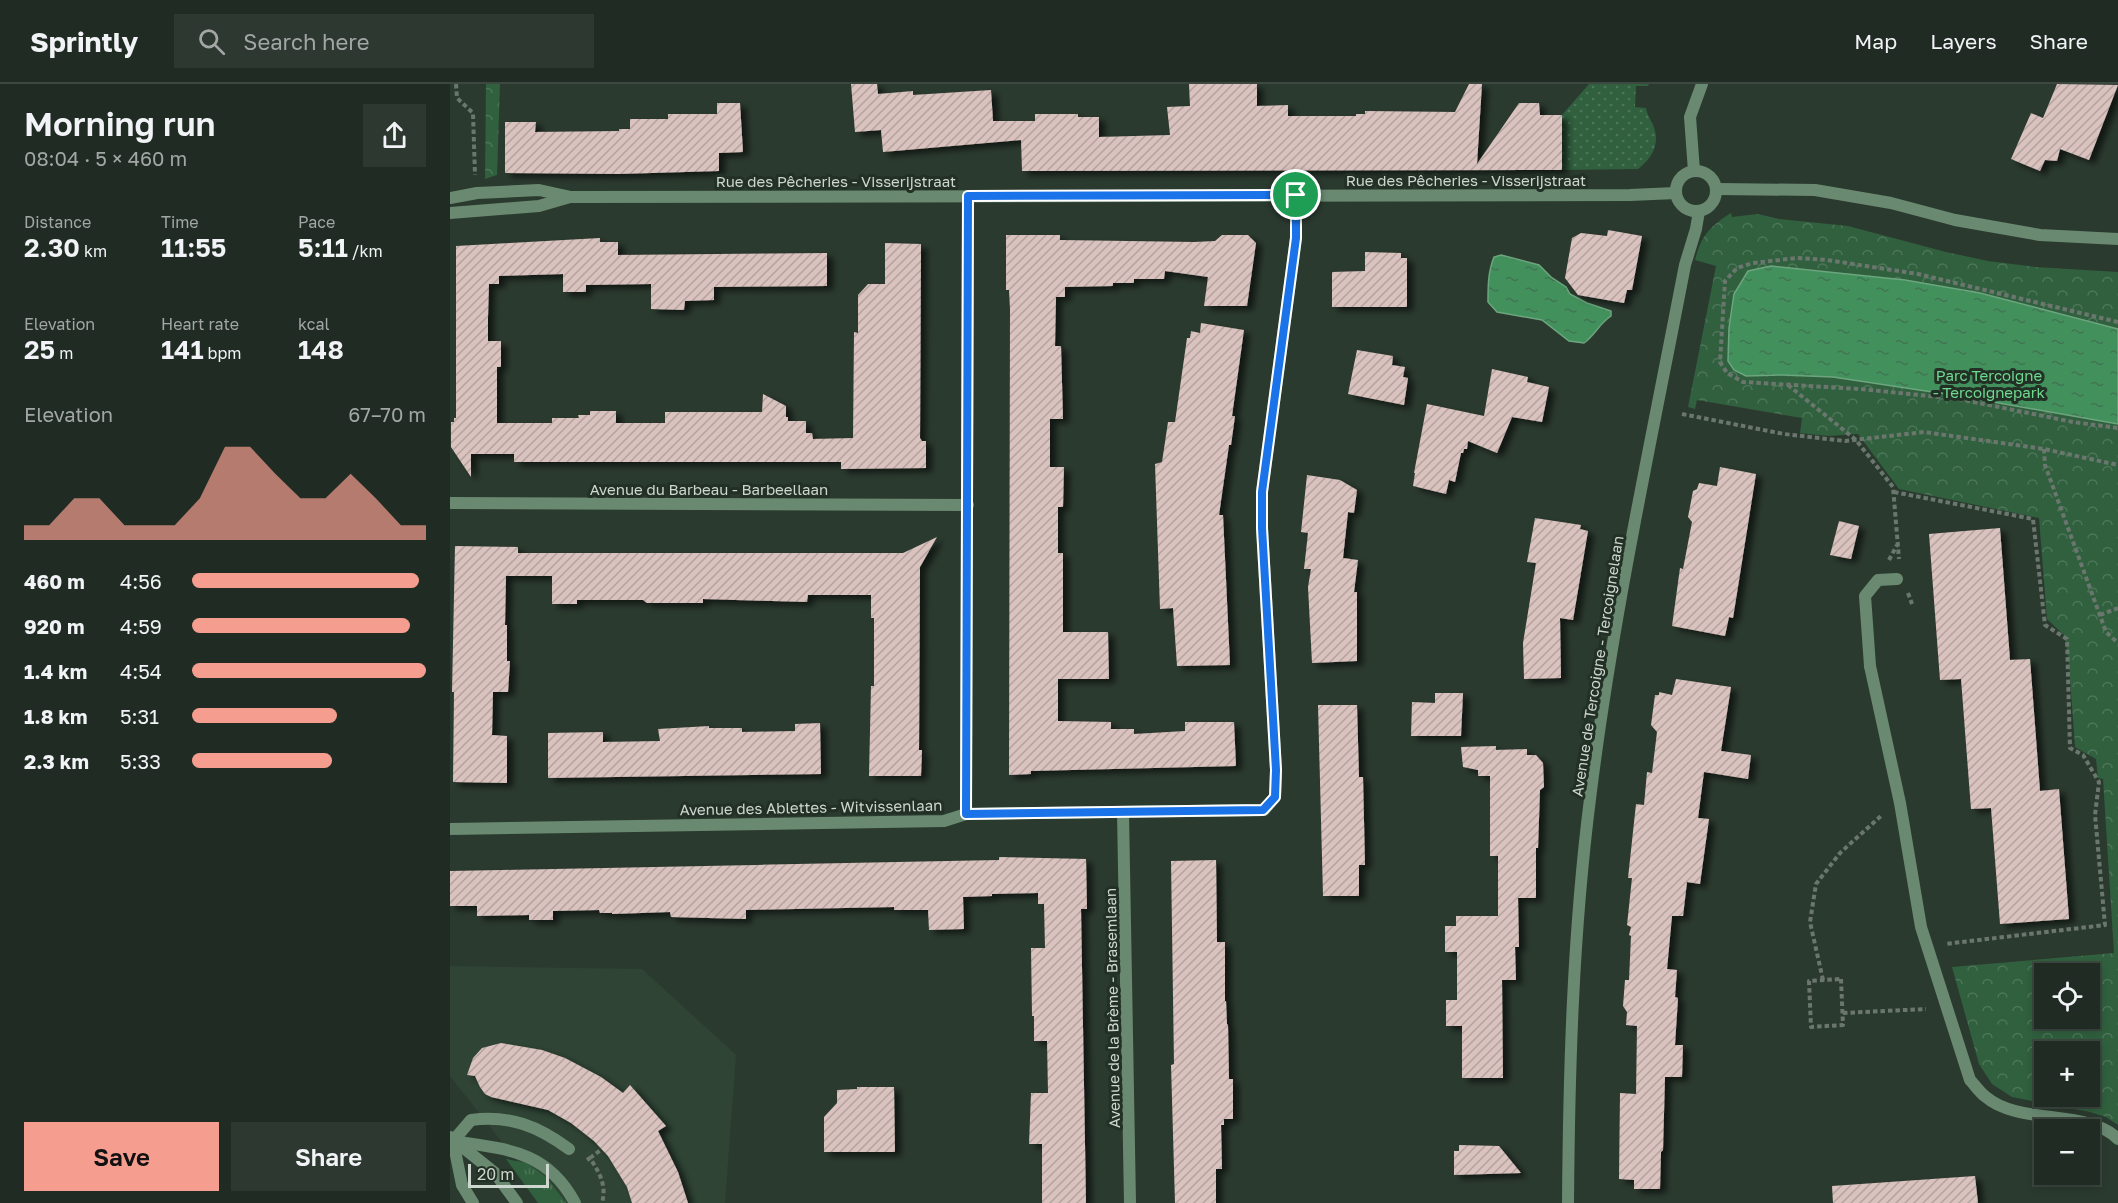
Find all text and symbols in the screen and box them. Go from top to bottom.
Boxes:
search box [174,14,594,68]
text: Sprintly [30,25,138,58]
icon: search [195,25,228,58]
text: Search here [243,28,369,55]
text: Map [1854,28,1897,54]
text: Layers [1930,28,1997,54]
text: Share [2030,28,2088,54]
text: Morning run [24,104,216,143]
button: share [363,104,426,167]
text: 08:04 · 5 × 460 m [24,146,187,170]
pin [1270,169,1321,220]
street label: Rue des Pêcheries - Visserijstraat [1346,171,1586,189]
street label: Rue des Pêcheries - Visserijstraat [716,172,956,190]
icon: arrive [1279,178,1312,211]
text: Distance [24,212,91,232]
text: Time [161,212,199,232]
text: Pace [298,212,335,232]
text: 2.30 [24,232,80,263]
text: 11:55 [161,232,226,263]
text: 5:11 [298,232,348,263]
text: km [80,241,107,261]
text: /km [348,241,383,261]
text: Elevation [24,314,95,334]
text: Heart rate [161,314,239,334]
text: kcal [298,314,330,334]
text: 25 [24,334,55,365]
text: 141 [161,334,204,365]
text: 148 [298,334,344,365]
text: m [55,343,73,363]
text: bpm [204,343,241,363]
park label: Parc Tercoigne - Tercoignepark [1933,366,2046,401]
text: Elevation [24,402,113,426]
text: 67–70 m [348,402,426,426]
street label: Avenue du Barbeau - Barbeellaan [590,480,828,498]
street label: Avenue de Tercoigne - Tercoignelaan [1567,534,1627,798]
text: 460 m [24,569,85,593]
text: 4:56 [120,569,162,593]
text: 920 m [24,614,84,638]
text: 4:59 [120,614,162,638]
text: 1.4 km [24,659,87,683]
text: 4:54 [120,659,162,683]
text: 1.8 km [24,704,88,728]
text: 5:31 [120,704,159,728]
text: 2.3 km [24,749,89,773]
text: 5:33 [120,749,161,773]
street label: Avenue des Ablettes - Witvissenlaan [680,796,942,818]
street label: Avenue de la Brème - Brasemlaan [1101,888,1123,1128]
map controls [2034,963,2100,1185]
button: locate [2034,963,2100,1029]
button: + [2034,1041,2100,1107]
button: − [2034,1119,2100,1185]
button: Save [24,1122,219,1191]
button: Share [231,1122,426,1191]
scale bar [468,1161,549,1188]
text: 20 m [477,1164,514,1184]

